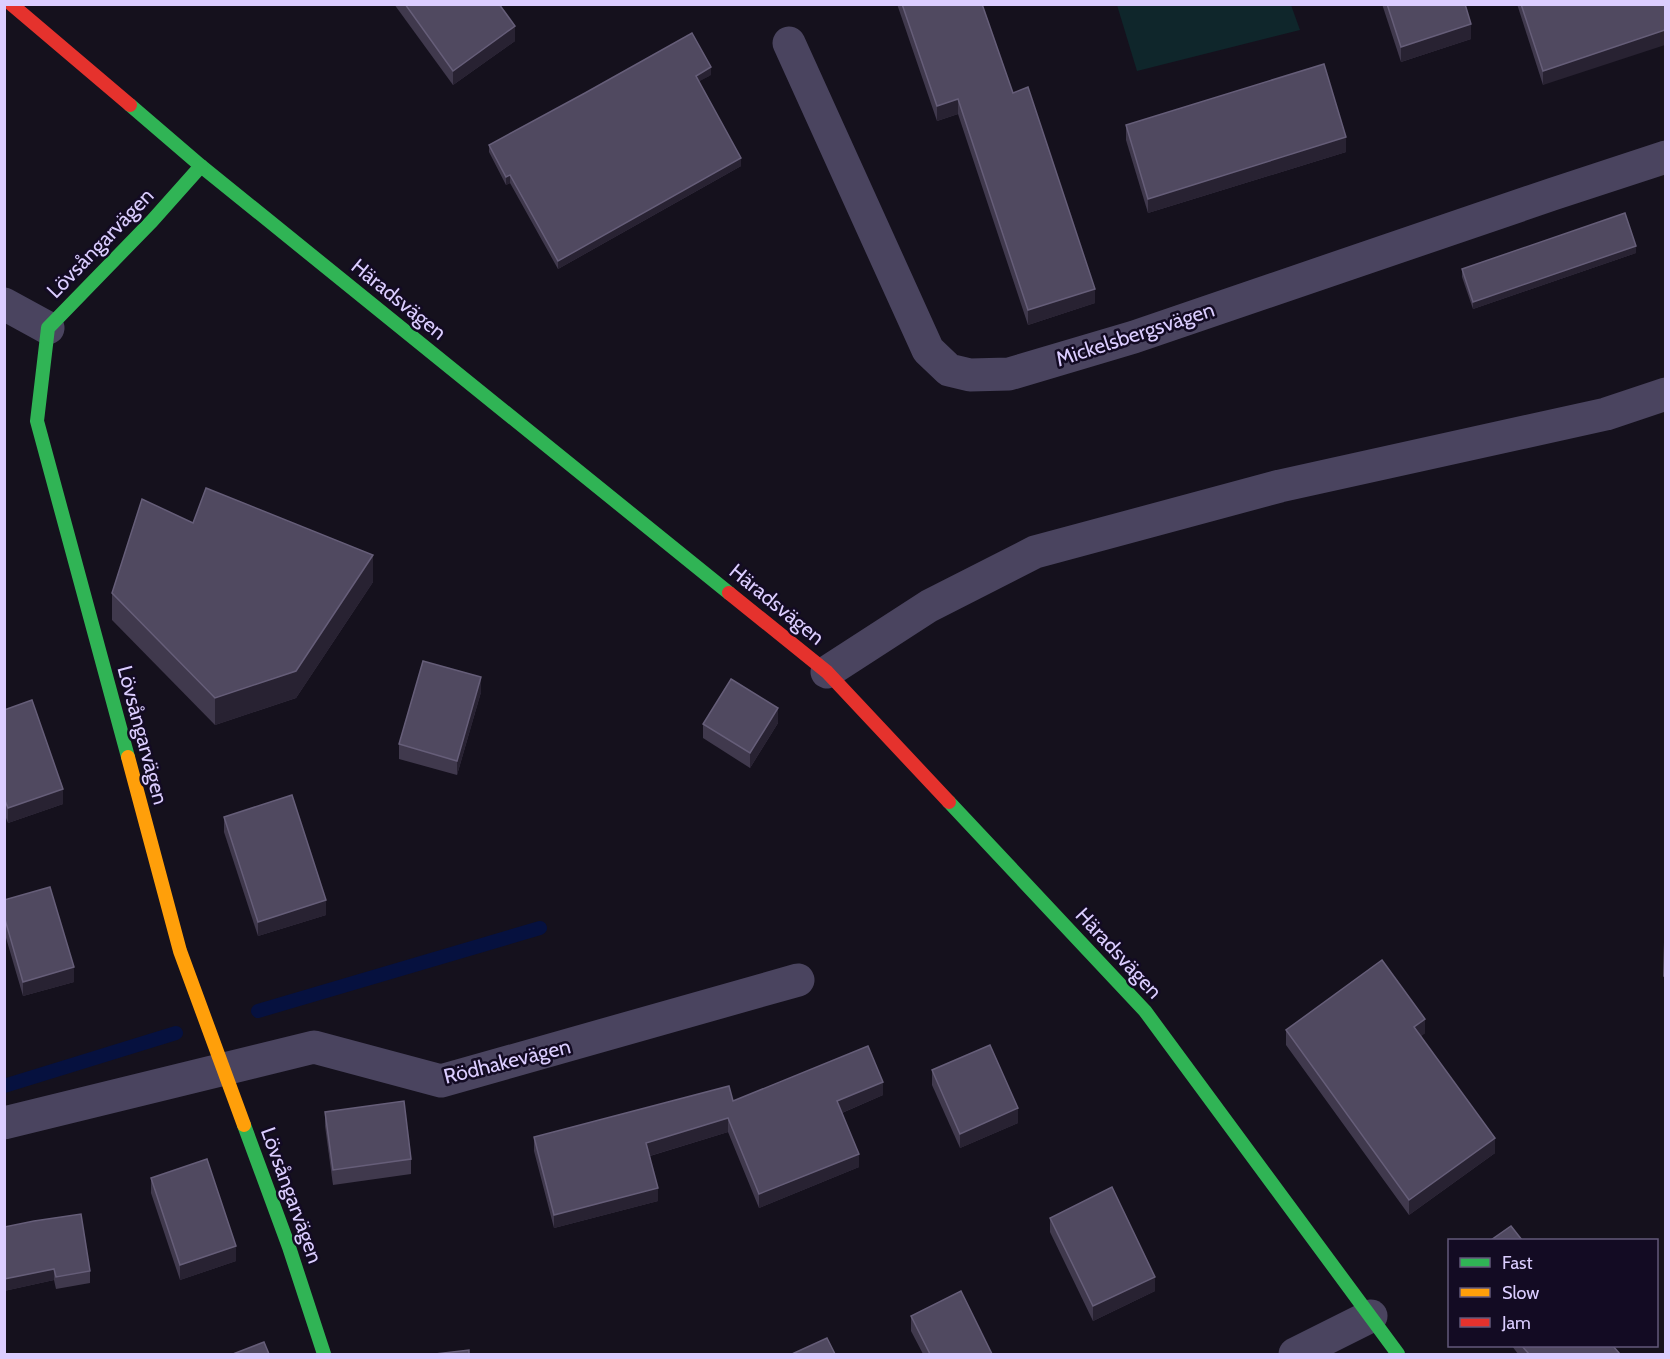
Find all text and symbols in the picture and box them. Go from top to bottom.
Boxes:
street label: Lövsångarvägen [41,183,159,303]
street label: Häradsvägen [347,253,451,345]
street label: Mickelsbergsvägen [1052,297,1218,371]
street label: Häradsvägen [725,558,829,650]
street label: Lövsångarvägen [112,663,174,807]
street label: Häradsvägen [1071,902,1167,1004]
street label: Rödhakevägen [441,1033,573,1089]
street label: Lövsångarvägen [256,1124,328,1266]
legend [1448,1239,1658,1347]
text: Fast [1502,1252,1533,1274]
text: Slow [1502,1282,1539,1304]
text: Jam [1501,1312,1531,1334]

